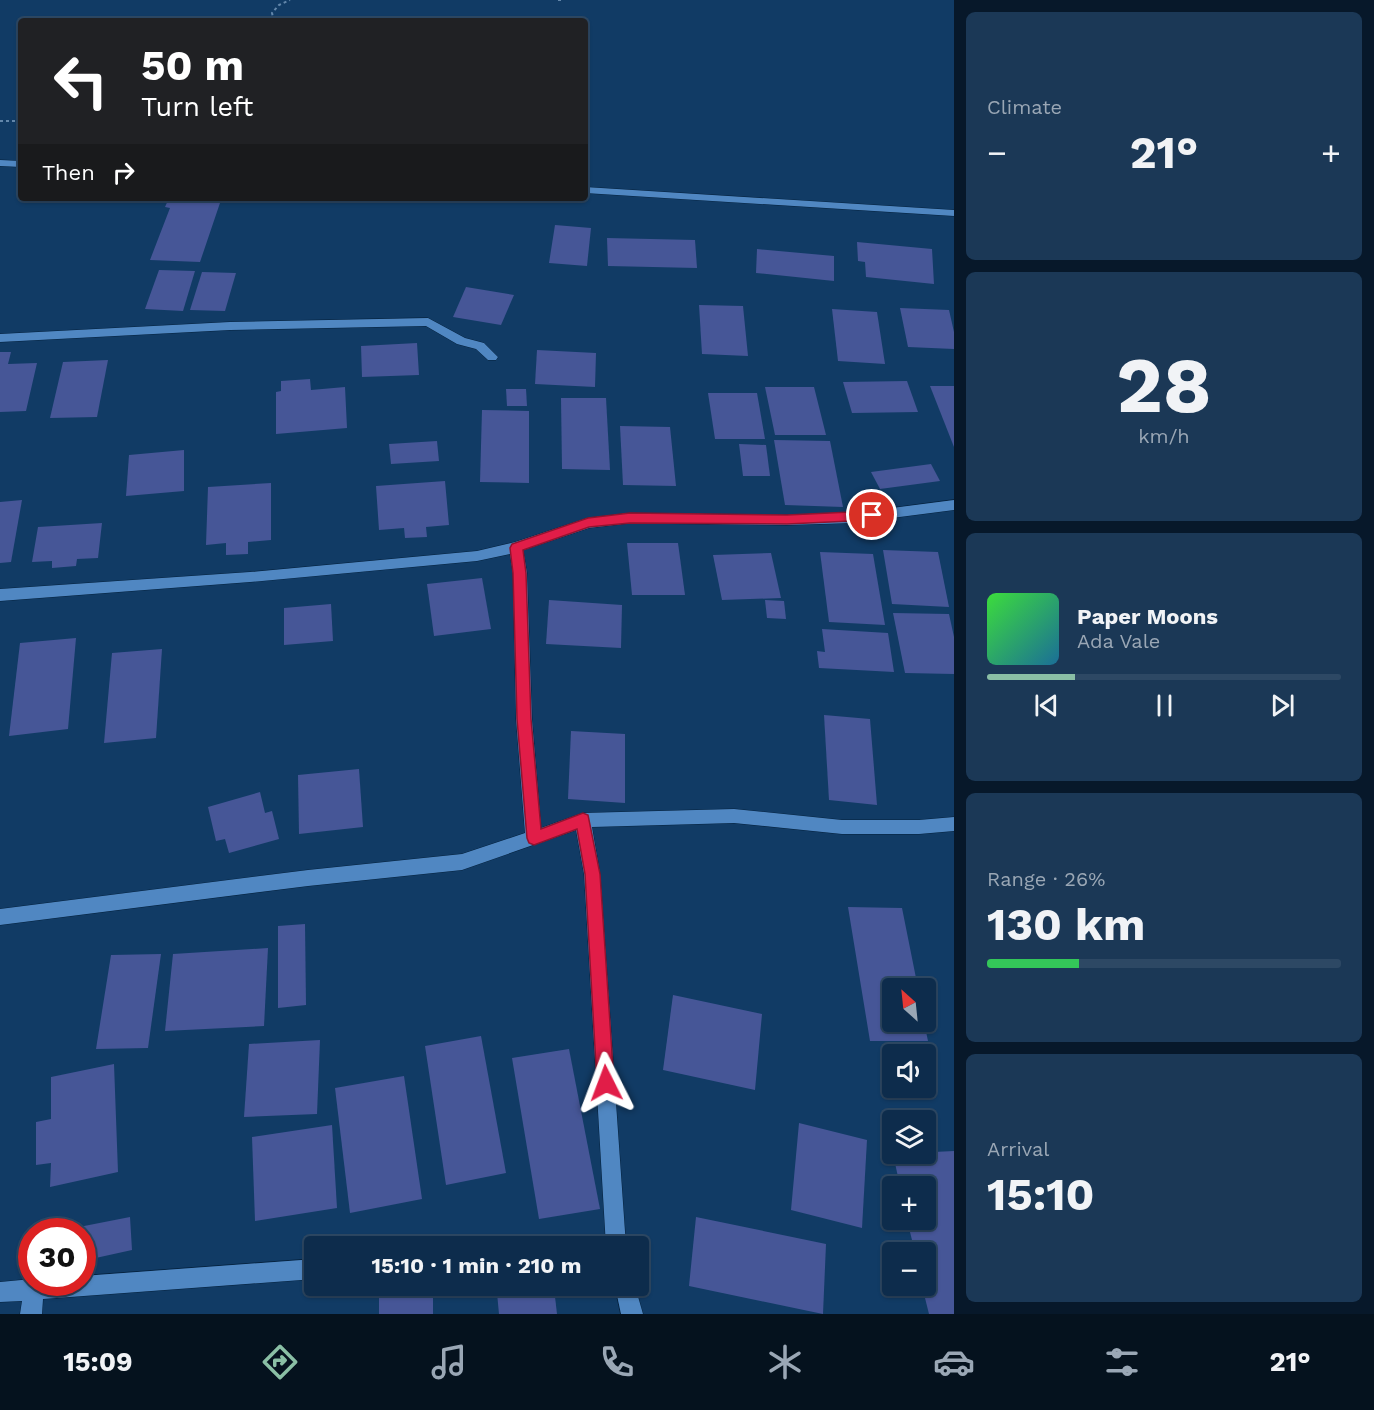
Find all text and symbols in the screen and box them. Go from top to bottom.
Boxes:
text: 50 m [141,41,244,90]
icon: left [42,42,120,120]
text: Turn left [141,91,253,123]
text: Climate [987,95,1062,119]
text: 21° [1130,126,1198,179]
text: − [987,133,1007,172]
text: + [1321,133,1341,172]
icon: right [107,156,140,189]
text: Then [42,160,95,185]
text: 28 [1116,339,1212,431]
text: km/h [1138,424,1190,448]
pin [846,489,897,540]
icon: arrive [855,498,888,531]
text: Paper Moons [1077,604,1218,629]
text: Ada Vale [1077,629,1160,653]
icon: previous [1030,689,1063,722]
icon: pause [1148,689,1181,722]
icon: next [1266,689,1299,722]
text: Range · 26% [987,867,1105,891]
text: 130 km [987,898,1145,951]
north arrow [882,978,936,1032]
map controls [882,978,936,1296]
button: sound [882,1044,936,1098]
position arrow [574,1051,638,1115]
button: layers [882,1110,936,1164]
text: Arrival [987,1137,1049,1161]
text: 15:10 [987,1168,1095,1221]
button: + [882,1176,936,1230]
speed limit sign: 30 [18,1218,96,1296]
button: − [882,1242,936,1296]
text: 15:10 · 1 min · 210 m [372,1253,581,1278]
icon: directions [259,1341,301,1383]
icon: music [428,1341,470,1383]
icon: phone [596,1341,638,1383]
icon: climate [764,1341,806,1383]
icon: car [933,1341,975,1383]
icon: filters [1101,1341,1143,1383]
text: 15:09 [63,1346,133,1378]
text: 21° [1270,1346,1311,1378]

